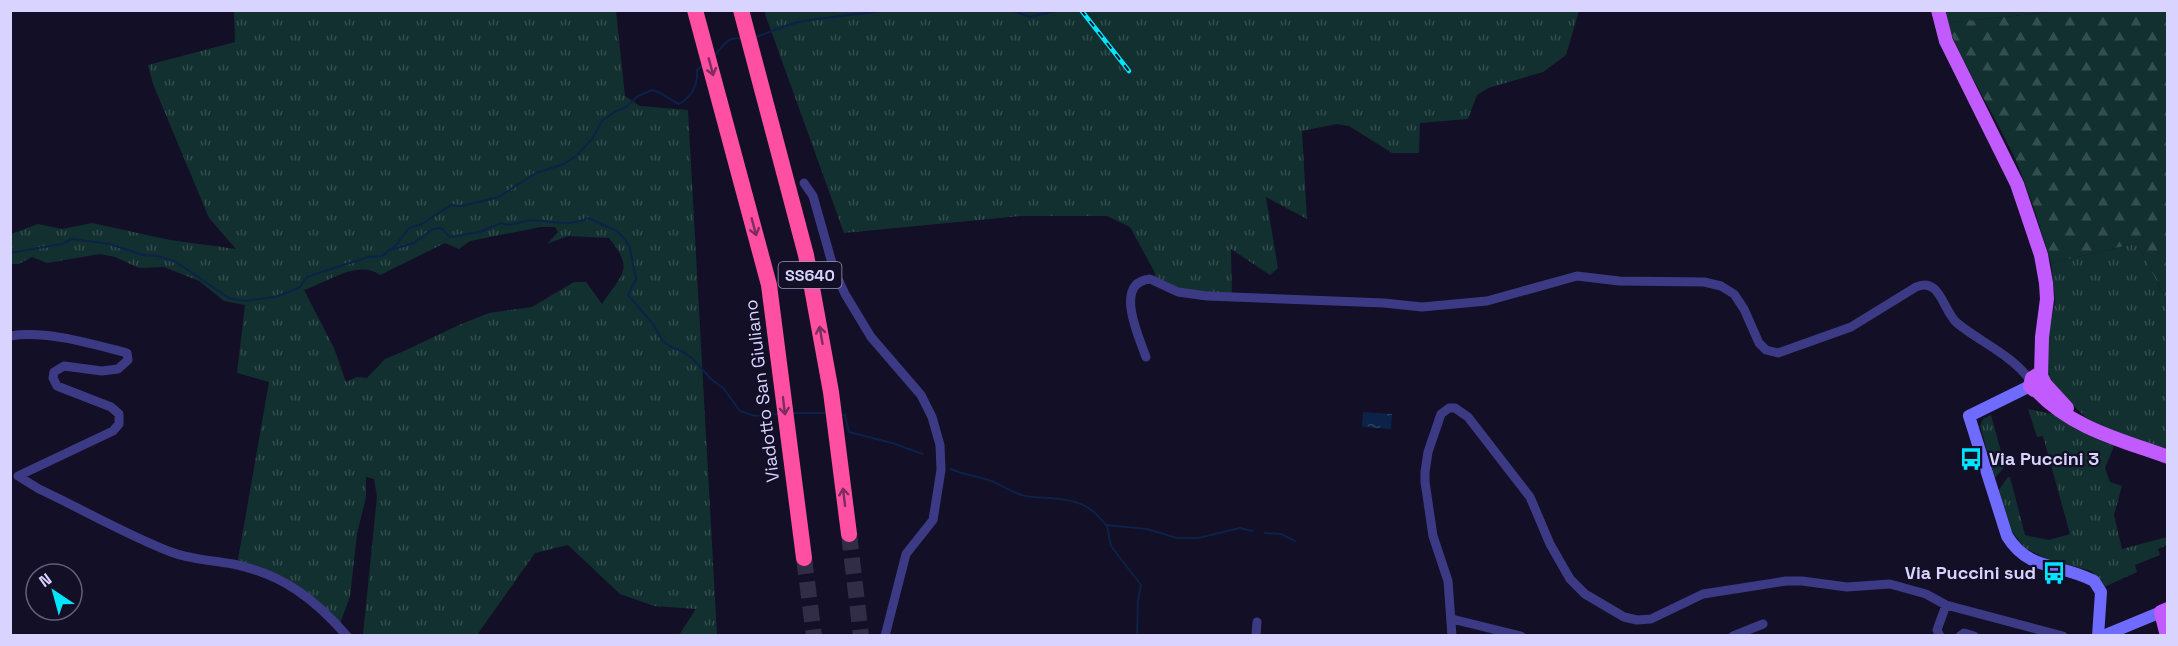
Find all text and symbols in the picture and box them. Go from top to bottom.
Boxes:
one-way arrow [706,57,717,76]
one-way arrow [749,217,760,236]
road number: SS640 [778,262,842,288]
street label: Viadotto San Giuliano [739,298,784,484]
one-way arrow [815,325,826,345]
one-way arrow [778,396,789,415]
bus stop icon: Via Puccini 3 [1958,446,1984,472]
place label: Via Puccini 3 [1989,447,2099,470]
one-way arrow [838,487,849,507]
bus stop icon: Via Puccini sud [2041,560,2067,586]
place label: Via Puccini sud [1905,561,2036,584]
north arrow [24,562,84,622]
text: N [35,569,56,592]

